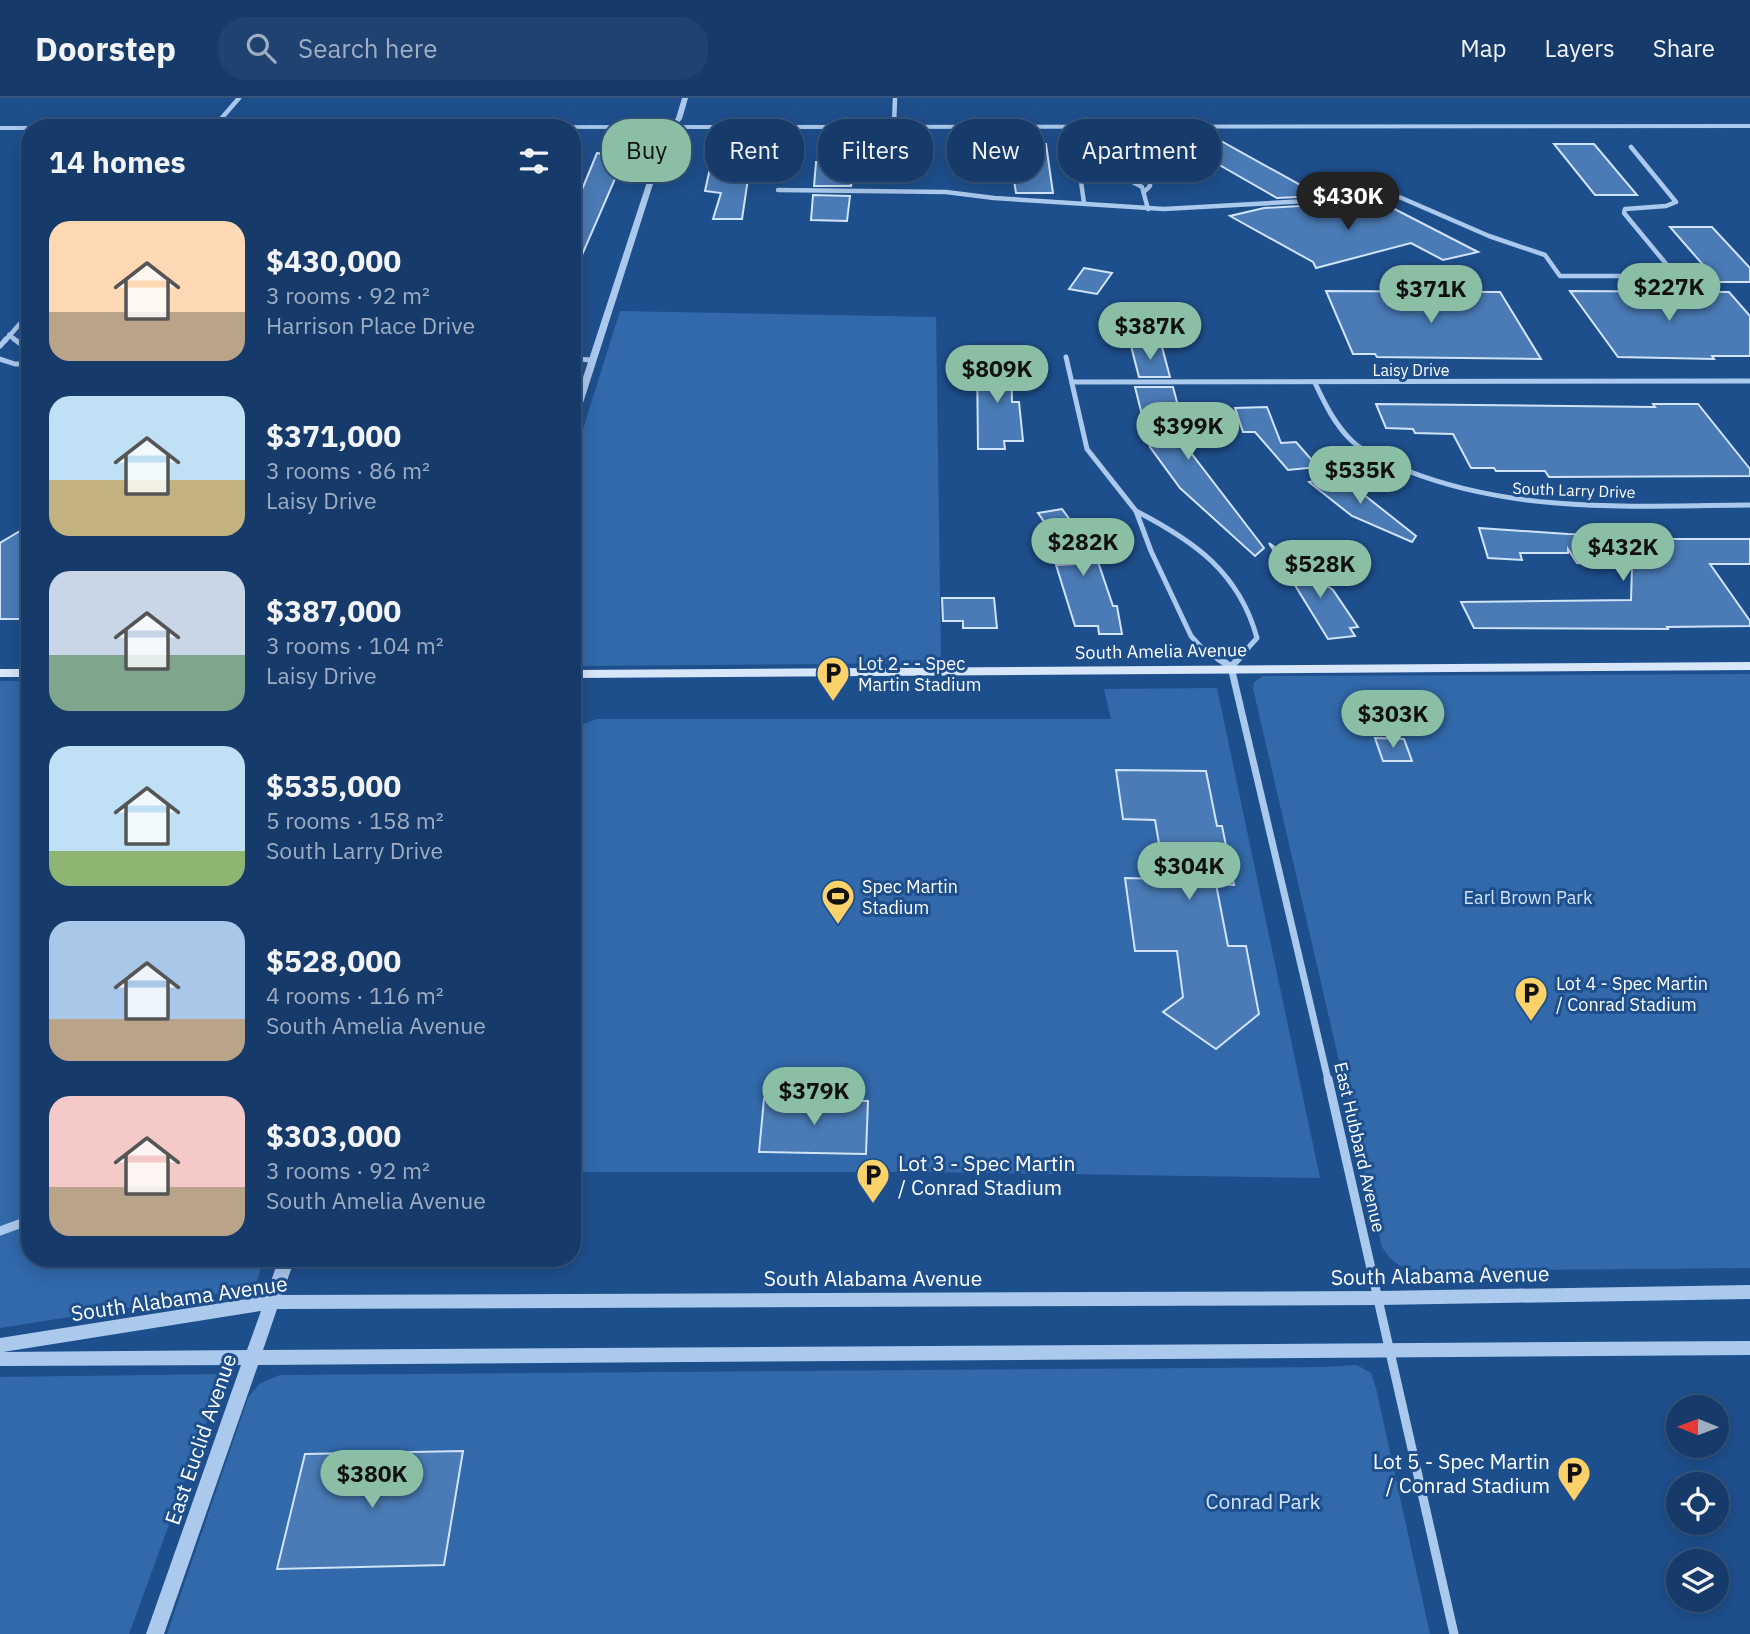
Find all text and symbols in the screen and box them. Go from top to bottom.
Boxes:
search box [218,17,708,80]
text: Doorstep [35,27,176,70]
icon: search [242,29,280,67]
text: Search here [298,31,437,65]
text: Map [1460,32,1507,64]
text: Layers [1545,32,1615,64]
text: Share [1653,32,1715,64]
chip: Buy [602,119,691,182]
chip: Rent [705,119,804,182]
chip: Filters [818,119,933,182]
chip: New [947,119,1044,182]
chip: Apartment [1058,119,1221,182]
text: 14 homes [49,142,186,181]
icon: filters [515,142,553,180]
pin: $430K [1299,172,1397,232]
text: $430K [1312,180,1384,210]
text: $430,000 [266,241,401,280]
icon: home [105,249,189,333]
pin: $227K [1620,264,1718,323]
pin: $371K [1382,266,1480,325]
text: $227K [1633,271,1705,301]
text: $371K [1395,273,1467,303]
text: 3 rooms · 92 m² [266,280,430,310]
pin: $387K [1101,302,1199,362]
text: Harrison Place Drive [266,310,475,340]
text: $387K [1114,310,1186,340]
pin: $809K [948,345,1046,405]
text: $809K [961,353,1033,383]
street label: Laisy Drive [1373,360,1450,380]
pin: $399K [1139,402,1237,462]
text: $399K [1152,410,1224,440]
text: $371,000 [266,416,401,455]
icon: home [105,424,189,508]
pin: $535K [1311,446,1409,506]
text: $535K [1324,454,1396,484]
text: 3 rooms · 86 m² [266,455,430,485]
street label: South Larry Drive [1512,478,1636,502]
text: Laisy Drive [266,485,377,515]
pin: $282K [1034,518,1132,578]
pin: $432K [1574,524,1672,583]
text: $282K [1047,526,1119,556]
text: $432K [1587,531,1659,561]
pin: $528K [1271,540,1369,600]
text: $528K [1284,548,1356,578]
text: $387,000 [266,591,401,630]
icon: home [105,599,189,683]
text: 3 rooms · 104 m² [266,630,444,660]
street label: South Amelia Avenue [1075,638,1247,664]
place label: Lot 2 - - Spec Martin Stadium [858,652,981,696]
parking icon: Lot 2 - - Spec Martin Stadium [814,654,852,703]
text: Laisy Drive [266,660,377,690]
pin: $303K [1344,690,1442,750]
text: $303K [1357,698,1429,728]
text: $535,000 [266,766,401,805]
icon: home [105,774,189,858]
text: 5 rooms · 158 m² [266,805,444,835]
text: South Larry Drive [266,835,443,865]
pin: $304K [1140,842,1238,902]
text: $304K [1153,850,1225,880]
place label: Spec Martin Stadium [862,875,958,919]
sports icon: Spec Martin Stadium [819,877,857,926]
park label: Earl Brown Park [1464,886,1593,909]
text: $528,000 [266,941,401,980]
icon: home [105,949,189,1033]
place label: Lot 4 - Spec Martin / Conrad Stadium [1556,972,1708,1016]
parking icon: Lot 4 - Spec Martin / Conrad Stadium [1512,974,1550,1023]
text: 4 rooms · 116 m² [266,980,444,1010]
text: South Amelia Avenue [266,1010,486,1040]
street label: East Hubbard Avenue [1329,1060,1391,1234]
pin: $379K [765,1068,863,1127]
text: $379K [778,1075,850,1105]
text: $303,000 [266,1116,401,1155]
icon: home [105,1124,189,1208]
place label: Lot 3 - Spec Martin / Conrad Stadium [898,1149,1075,1201]
text: 3 rooms · 92 m² [266,1155,430,1185]
parking icon: Lot 3 - Spec Martin / Conrad Stadium [854,1156,892,1205]
text: South Amelia Avenue [266,1185,486,1215]
street label: South Alabama Avenue [1330,1259,1550,1291]
street label: South Alabama Avenue [764,1264,982,1292]
street label: South Alabama Avenue [69,1269,289,1327]
street label: East Euclid Avenue [158,1350,242,1528]
north arrow [1666,1395,1729,1458]
map controls [1666,1395,1729,1612]
place label: Lot 5 - Spec Martin / Conrad Stadium [1373,1447,1550,1499]
pin: $380K [323,1450,421,1510]
parking icon: Lot 5 - Spec Martin / Conrad Stadium [1555,1454,1593,1503]
text: $380K [336,1458,408,1488]
button: locate [1666,1472,1729,1535]
park label: Conrad Park [1205,1487,1321,1515]
button: layers [1666,1549,1729,1612]

